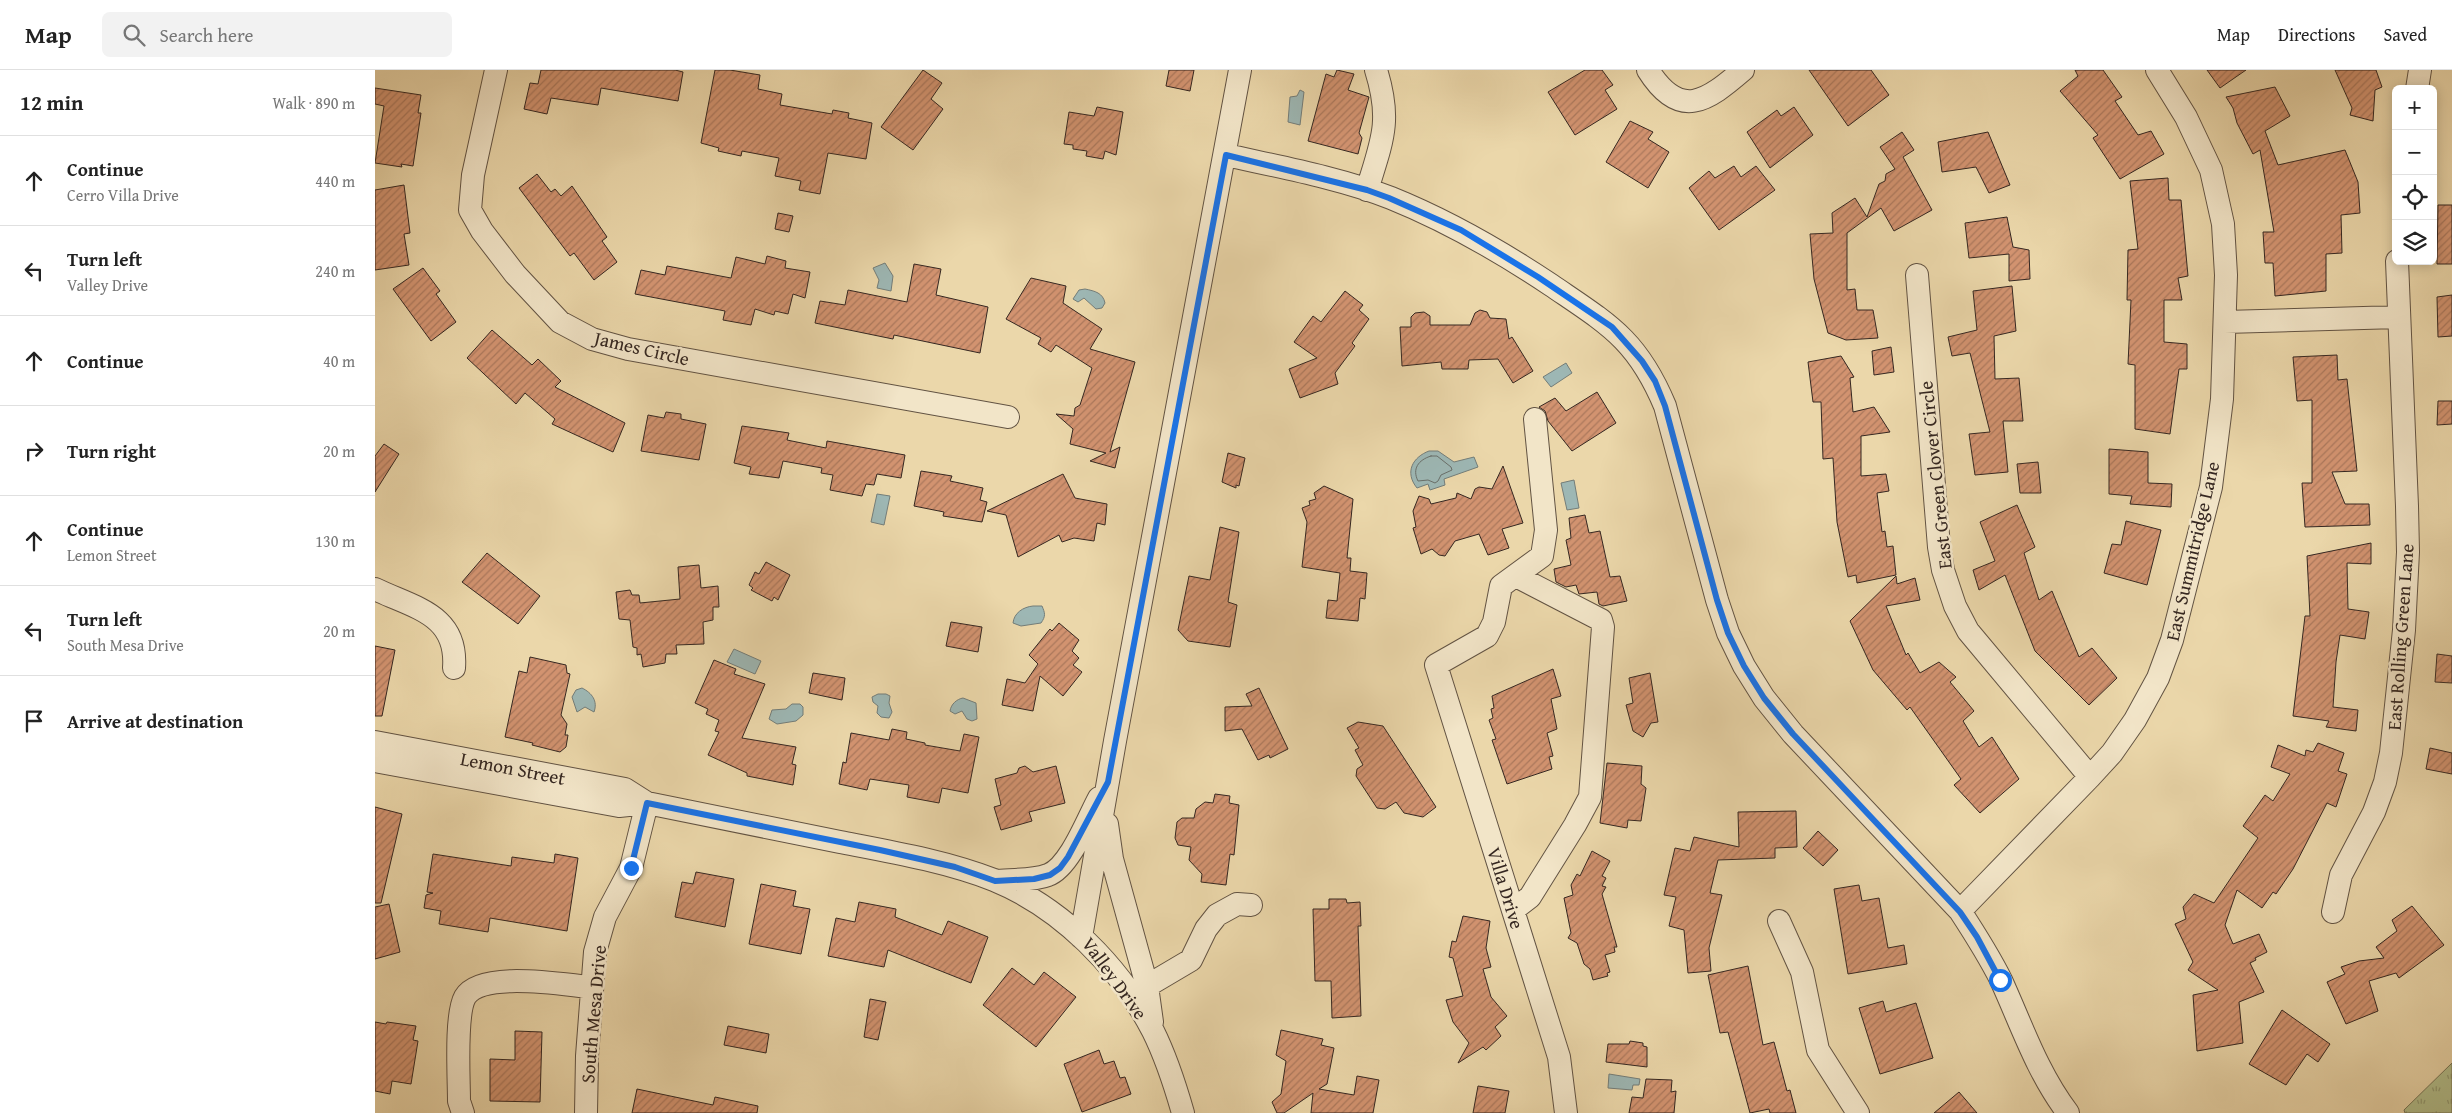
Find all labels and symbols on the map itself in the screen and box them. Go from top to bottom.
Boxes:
street label: James Circle [590,323,692,373]
street label: East Green Clover Circle [1911,379,1959,570]
street label: East Summitridge Lane [2158,458,2226,643]
street label: East Rolling Green Lane [2380,543,2421,731]
street label: Lemon Street [458,744,568,792]
street label: Villa Drive [1480,844,1532,932]
route end [620,857,643,880]
street label: Valley Drive [1075,931,1155,1025]
street label: South Mesa Drive [573,944,613,1084]
route start [1989,969,2012,992]

